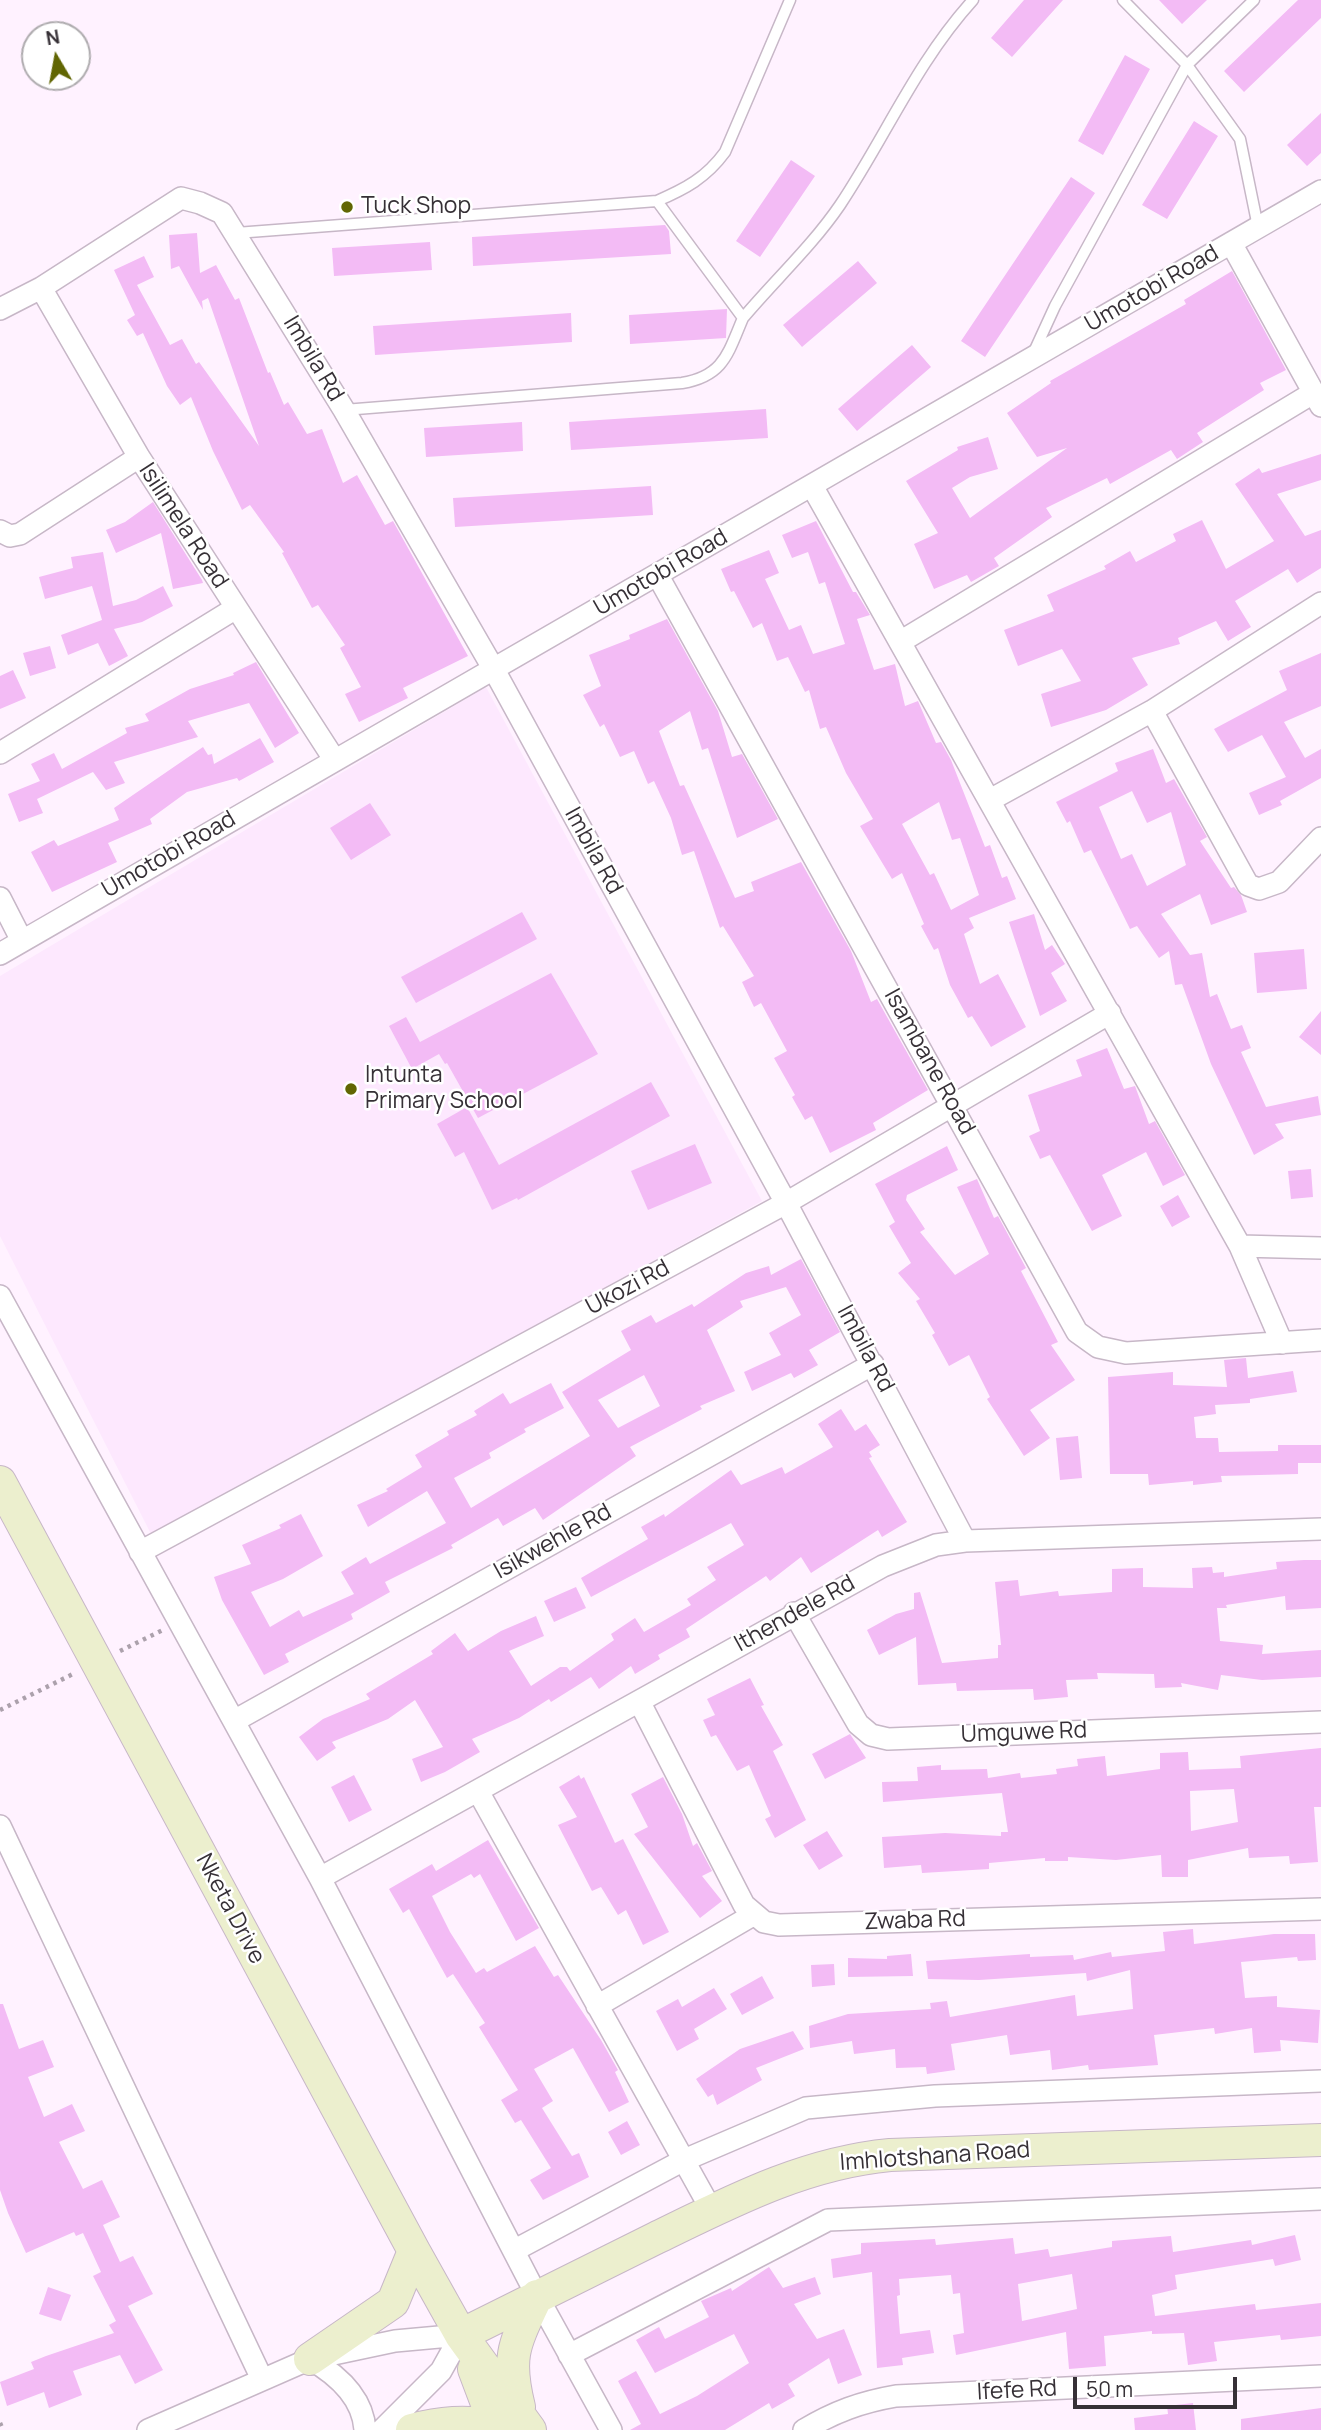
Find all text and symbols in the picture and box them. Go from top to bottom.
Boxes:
north arrow [21,21,91,91]
text: N [44,23,62,51]
place label: Tuck Shop [361,193,471,221]
marker: Tuck Shop [339,199,355,215]
street label: Umotobi Road [1080,240,1224,338]
street label: Imbila Rd [277,311,349,407]
street label: Isilimela Road [132,458,234,594]
street label: Umotobi Road [589,524,733,622]
street label: Imbila Rd [558,803,628,899]
street label: Umotobi Road [97,806,241,904]
street label: Isambane Road [878,984,980,1140]
place label: Intunta Primary School [365,1062,523,1116]
marker: Intunta Primary School [343,1081,359,1097]
street label: Ukozi Rd [581,1255,675,1321]
street label: Imbila Rd [831,1301,899,1397]
street label: Isikwehle Rd [489,1498,617,1586]
street label: Ithendele Rd [730,1570,860,1658]
street label: Umguwe Rd [960,1717,1088,1749]
street label: Nketa Drive [189,1849,271,1969]
street label: Zwaba Rd [864,1905,966,1937]
street label: Imhlotshana Road [839,2137,1031,2177]
scale bar [1076,2364,1240,2408]
street label: Ifefe Rd [976,2375,1058,2407]
text: 50 m [1086,2375,1133,2403]

